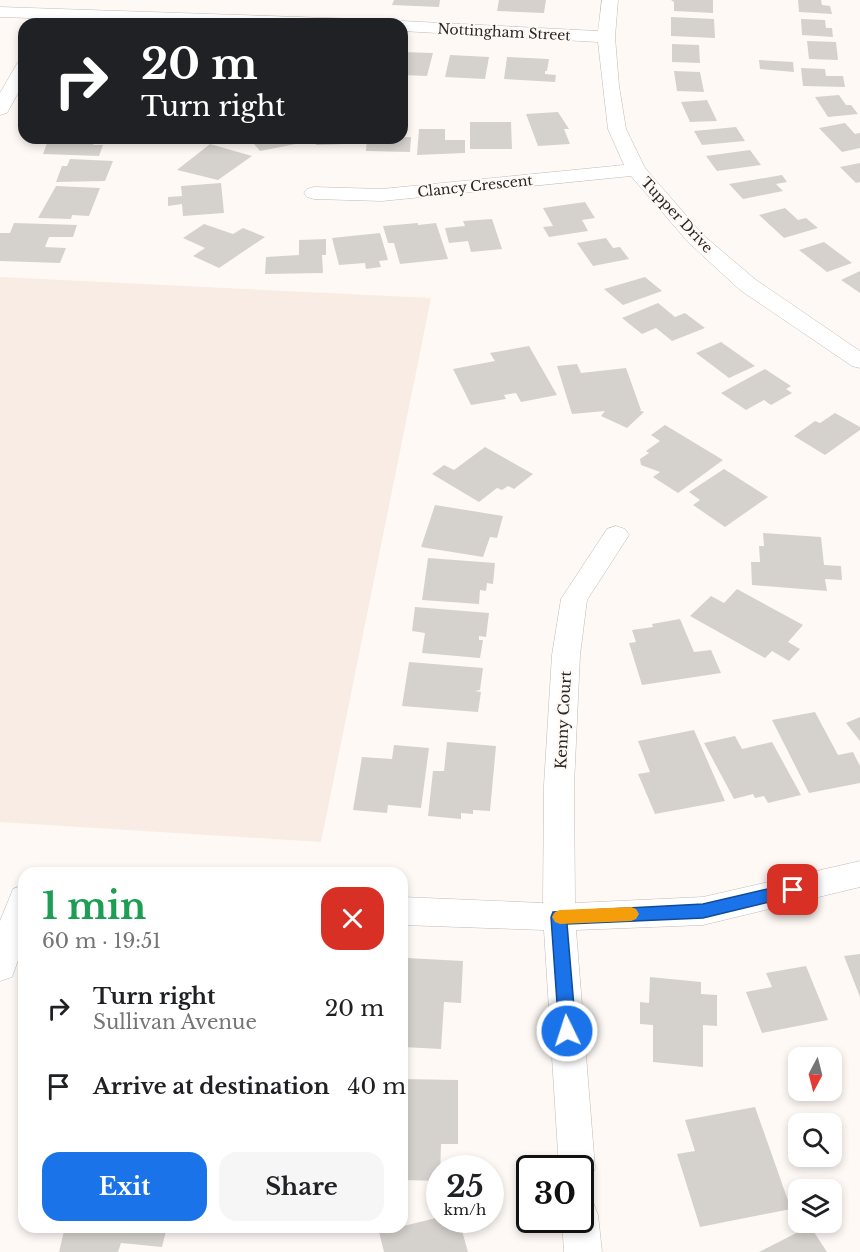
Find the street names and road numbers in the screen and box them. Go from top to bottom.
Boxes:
street label: Nottingham Street [437,20,572,45]
street label: Clancy Crescent [416,171,534,201]
street label: Tupper Drive [637,173,717,257]
street label: Kenny Court [551,670,575,770]

